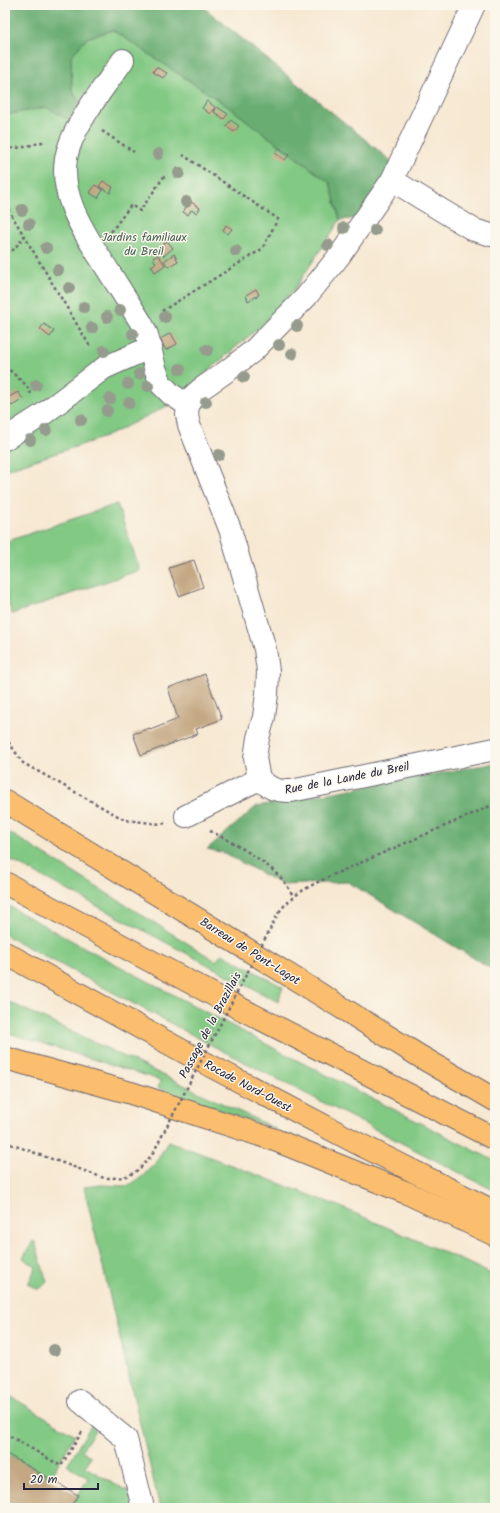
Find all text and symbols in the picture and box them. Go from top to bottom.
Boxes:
park label: Jardins familiaux du Breil [101,228,187,261]
street label: Rue de la Lande du Breil [283,757,411,800]
street label: Barreau de Pont-Lagot [196,913,304,990]
street label: Passage de la Brazillais [174,969,247,1082]
street label: Rocade Nord-Ouest [201,1055,295,1118]
scale bar [24,1465,98,1491]
text: 20 m [30,1470,58,1489]

